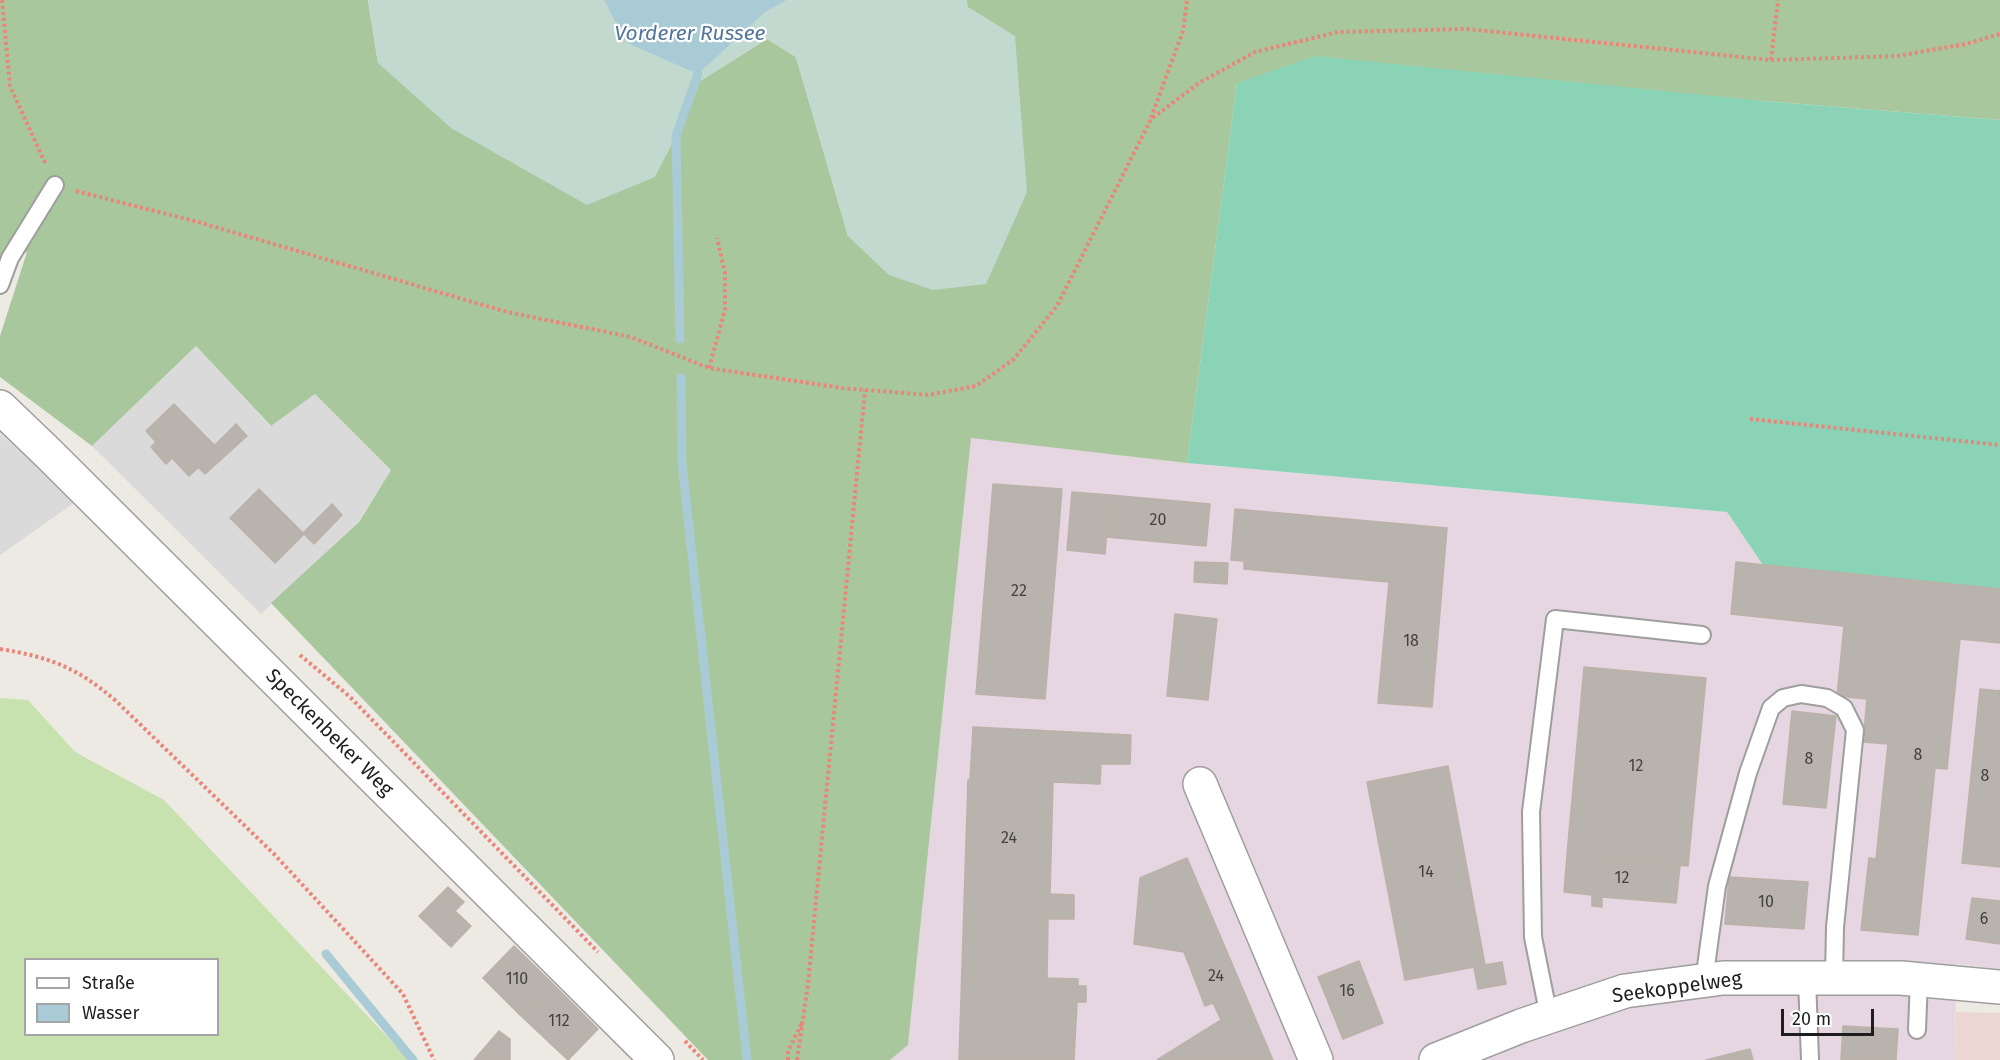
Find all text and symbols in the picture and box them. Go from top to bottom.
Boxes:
water label: Vorderer Russee [615,21,765,47]
house number: 20 [1150,511,1166,531]
house number: 22 [1011,582,1027,602]
house number: 18 [1403,632,1419,652]
street label: Speckenbeker Weg [260,664,398,802]
house number: 8 [1914,746,1922,766]
house number: 8 [1805,750,1813,770]
house number: 12 [1629,757,1643,777]
house number: 8 [1981,767,1989,787]
house number: 24 [1001,829,1017,849]
house number: 14 [1418,863,1434,883]
house number: 12 [1615,869,1629,889]
house number: 10 [1758,893,1774,913]
house number: 6 [1980,910,1988,930]
legend [24,958,219,1036]
house number: 24 [1208,967,1224,987]
street label: Seekoppelweg [1611,967,1743,1009]
house number: 110 [506,970,528,990]
text: Straße [82,972,135,994]
house number: 16 [1339,982,1355,1002]
scale bar [1784,997,1877,1035]
text: Wasser [82,1002,139,1024]
text: 20 m [1792,1008,1831,1030]
house number: 112 [548,1012,570,1032]

